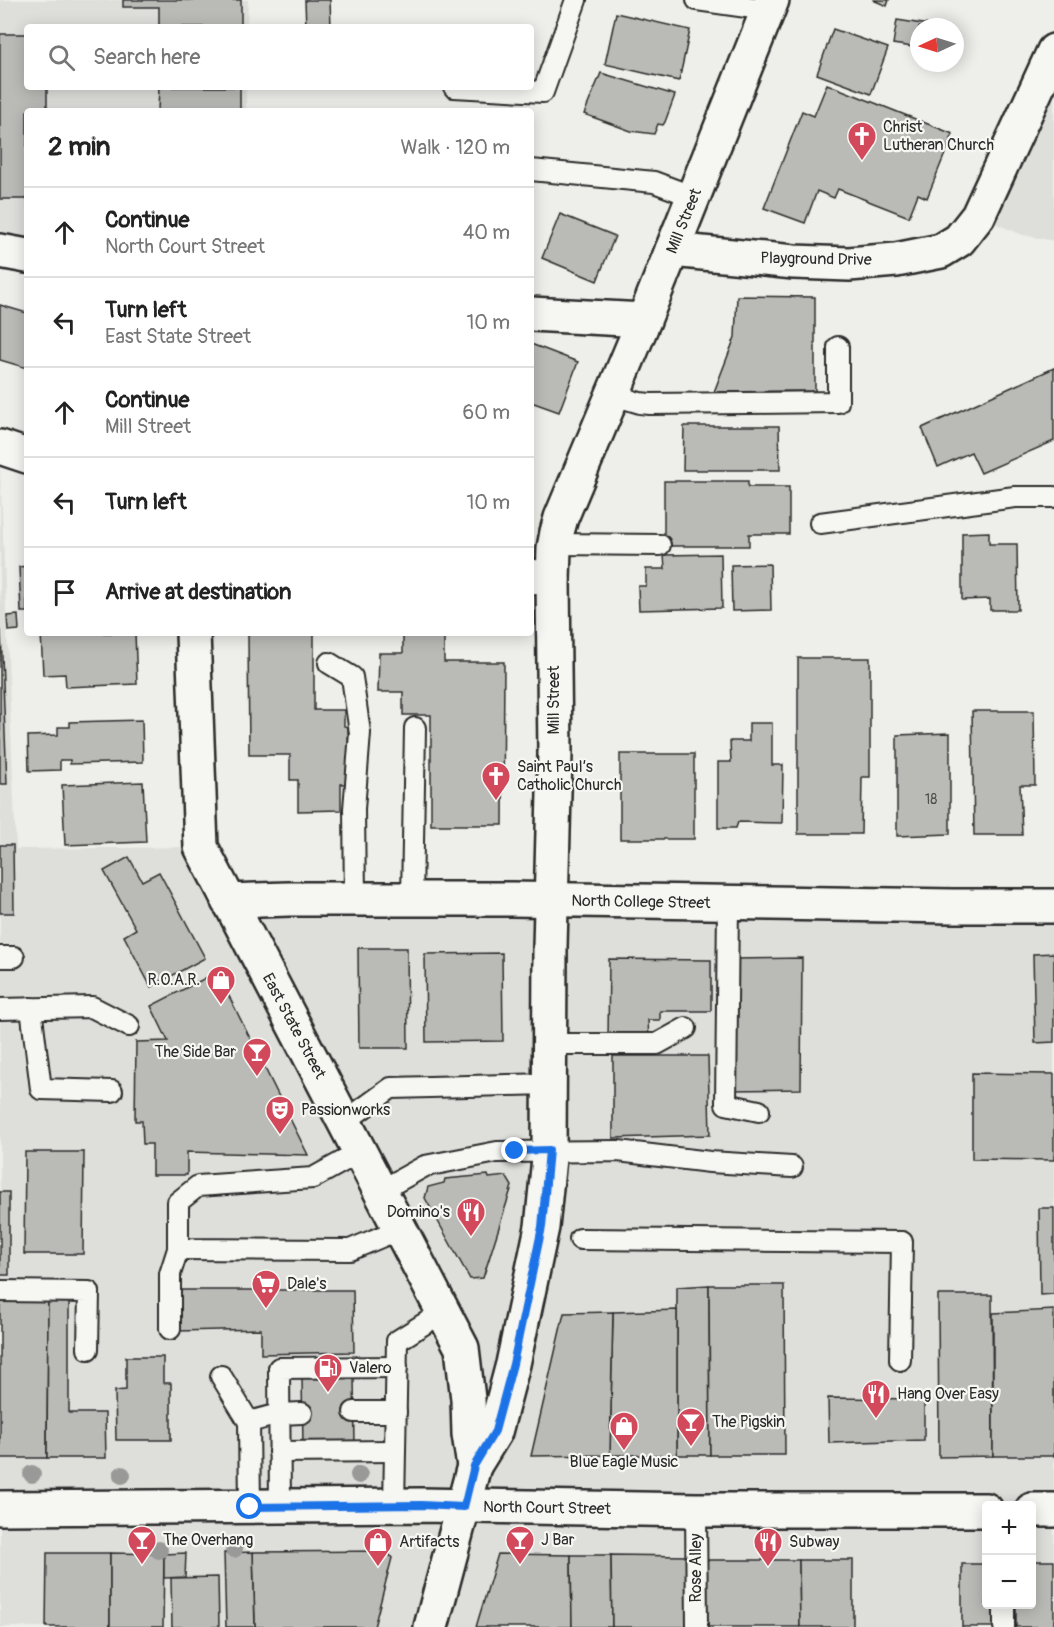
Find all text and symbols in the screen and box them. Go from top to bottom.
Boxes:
north arrow [910,18,964,72]
search box [24,24,534,90]
icon: search [45,41,78,74]
text: Search here [93,43,200,71]
place label: Christ Lutheran Church [883,117,994,155]
church icon: Christ Lutheran Church [846,120,878,162]
text: 2 min [48,131,110,163]
text: Walk · 120 m [401,135,510,160]
street label: Mill Street [662,185,706,257]
text: Continue [105,206,189,234]
icon: ahead [48,216,81,249]
text: 40 m [463,220,510,245]
text: North Court Street [105,234,265,259]
street label: Playground Drive [760,248,872,270]
text: Turn left [105,296,187,324]
icon: left [48,306,81,339]
text: 10 m [466,310,510,335]
text: East State Street [105,324,251,349]
text: Continue [105,386,189,414]
icon: ahead [48,396,81,429]
text: 60 m [463,400,510,425]
text: Mill Street [105,414,191,439]
icon: left [48,486,81,519]
text: Turn left [105,488,187,516]
text: 10 m [466,490,510,515]
icon: arrive [48,576,81,609]
text: Arrive at destination [105,578,291,606]
street label: Mill Street [544,665,564,734]
place label: Saint Paul’s Catholic Church [517,757,621,795]
church icon: Saint Paul’s Catholic Church [480,760,512,802]
house number: 18 [925,791,937,808]
street label: North College Street [571,891,711,913]
shop icon: R.O.A.R. [205,964,237,1006]
place label: R.O.A.R. [147,970,200,990]
street label: East State Street [258,970,330,1083]
bar icon: The Side Bar [241,1036,273,1078]
place label: The Side Bar [155,1042,236,1062]
theatre icon: Passionworks [264,1094,296,1136]
place label: Passionworks [301,1100,390,1120]
route end [501,1137,527,1163]
restaurant icon: Domino's [455,1196,487,1238]
place label: Domino's [387,1202,450,1222]
supermarket icon: Dale's [250,1268,282,1310]
place label: Dale's [287,1274,327,1294]
fuel station icon: Valero [312,1352,344,1394]
place label: Valero [349,1358,392,1378]
restaurant icon: Hang Over Easy [860,1378,892,1420]
place label: Hang Over Easy [897,1384,999,1404]
bar icon: The Pigskin [675,1406,707,1448]
shop icon: Blue Eagle Music [608,1410,640,1452]
place label: The Pigskin [712,1412,785,1432]
place label: Blue Eagle Music [570,1452,678,1472]
route start [236,1493,262,1519]
street label: North Court Street [483,1497,612,1519]
map controls [982,1501,1036,1609]
button: + [982,1501,1036,1555]
bar icon: The Overhang [126,1524,158,1566]
bar icon: J Bar [504,1524,536,1566]
shop icon: Artifacts [362,1526,394,1568]
restaurant icon: Subway [752,1526,784,1568]
place label: The Overhang [163,1530,253,1550]
place label: J Bar [541,1530,575,1550]
place label: Artifacts [399,1532,459,1552]
place label: Subway [789,1532,839,1552]
street label: Rose Alley [686,1533,706,1603]
button: − [982,1555,1036,1609]

